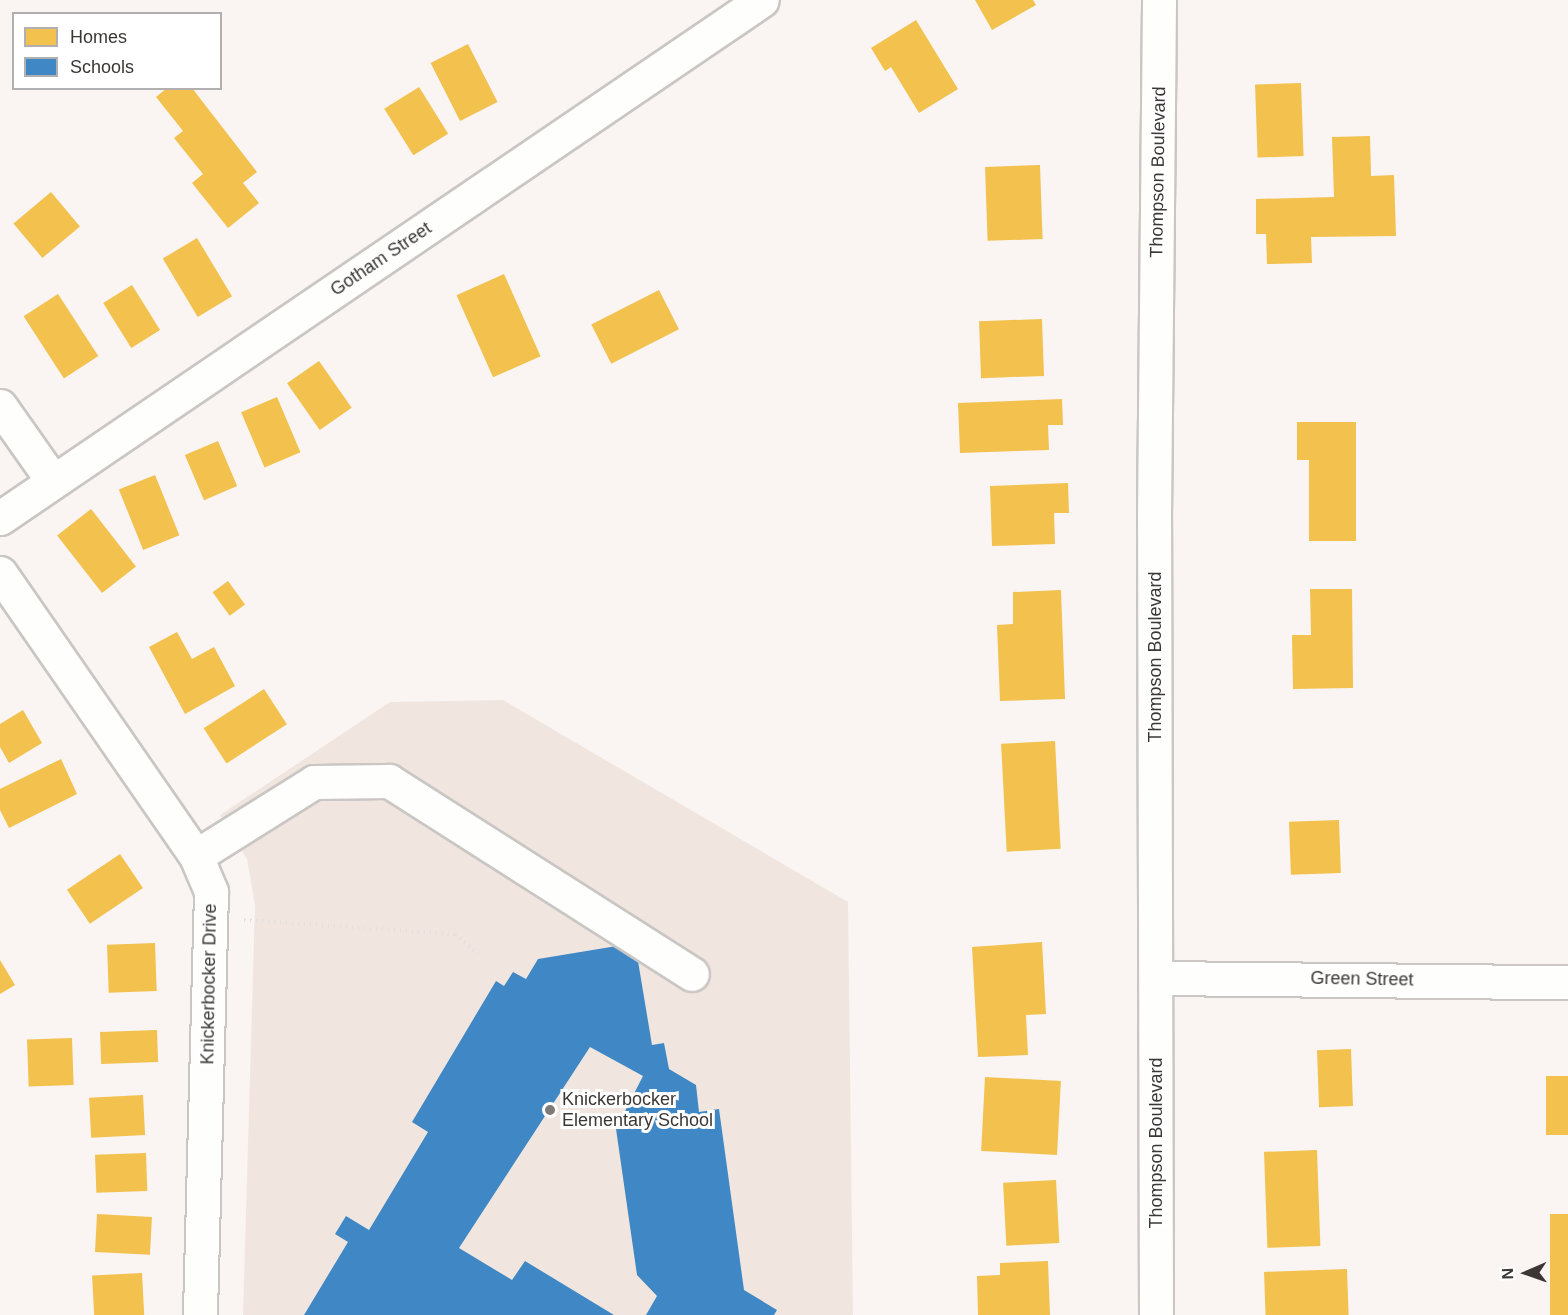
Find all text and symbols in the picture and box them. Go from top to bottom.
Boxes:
legend [12,12,222,90]
text: Homes [70,27,127,47]
text: Schools [70,57,134,77]
street label: Thompson Boulevard [1146,86,1170,258]
street label: Gotham Street [326,217,436,301]
street label: Thompson Boulevard [1144,571,1166,743]
street label: Knickerbocker Drive [197,903,221,1065]
street label: Green Street [1310,967,1414,991]
street label: Thompson Boulevard [1145,1057,1167,1229]
place label: Knickerbocker Elementary School [562,1089,713,1132]
marker: Knickerbocker Elementary School [543,1103,557,1117]
north arrow [1496,1243,1556,1303]
text: N [1499,1268,1516,1280]

